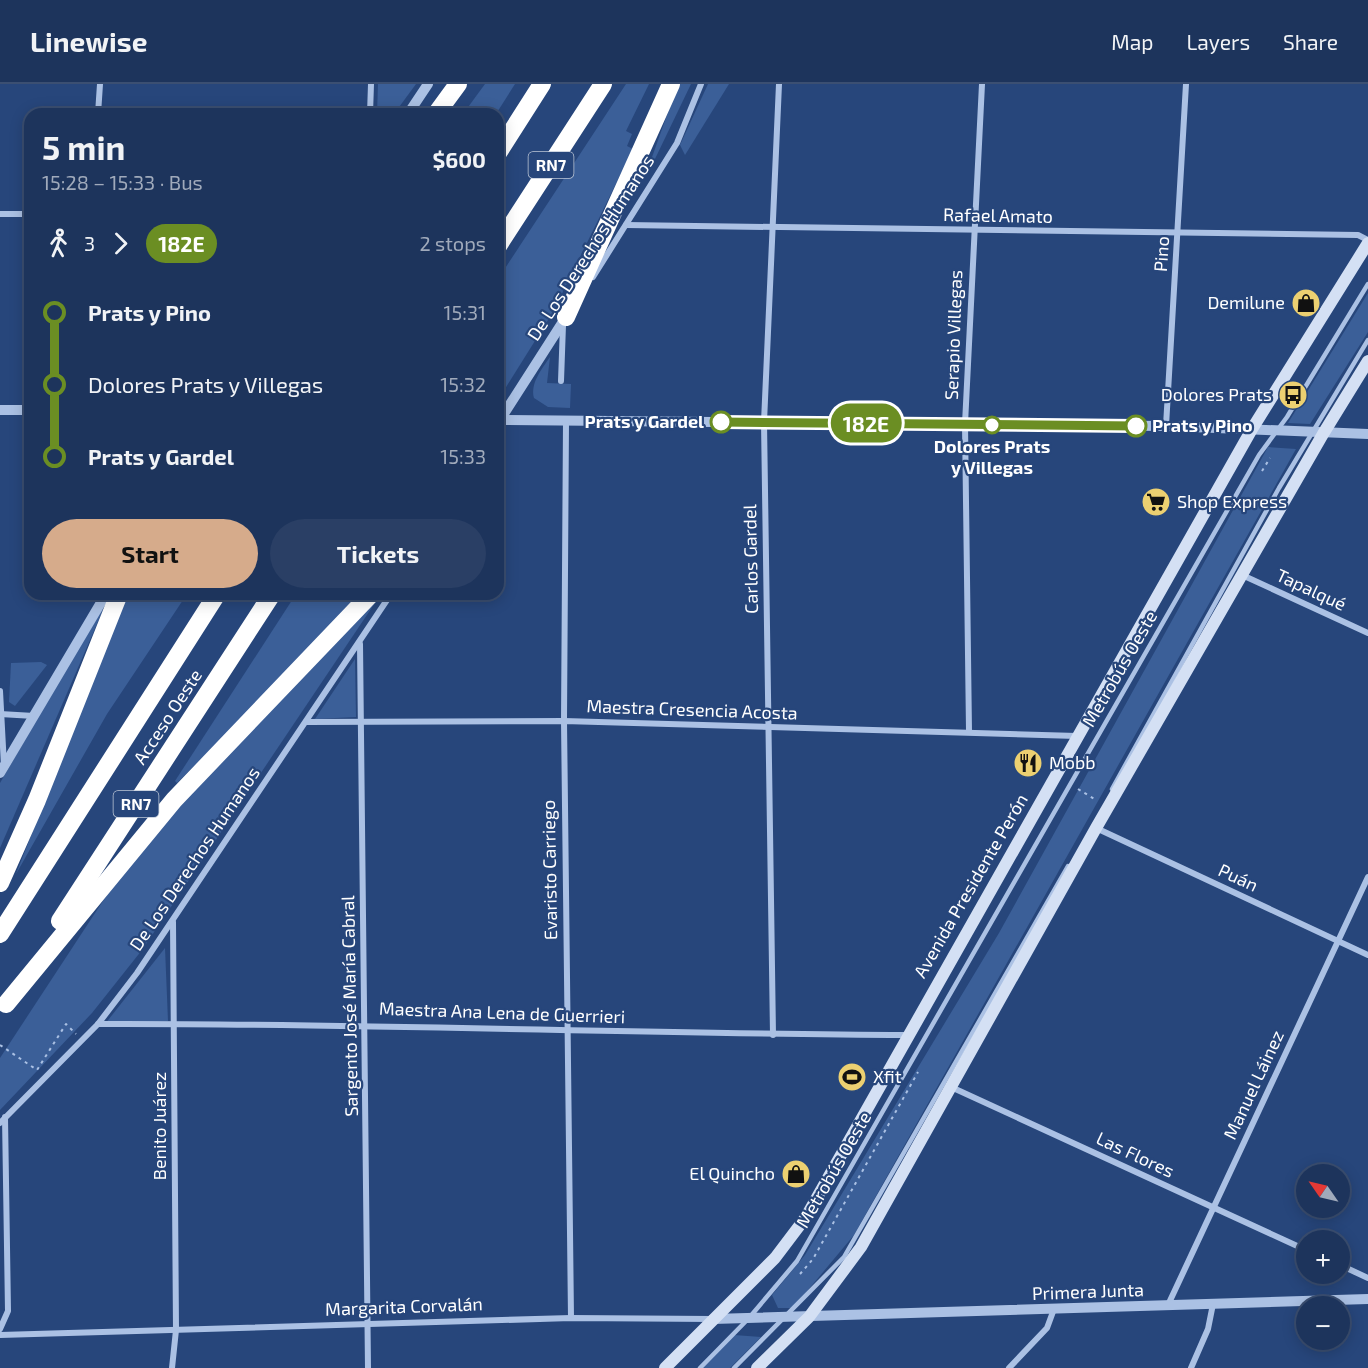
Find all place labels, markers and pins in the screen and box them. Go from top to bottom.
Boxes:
shop icon: Demilune [1290,287,1322,319]
place label: Demilune [1207,291,1285,313]
bus stop icon: Dolores Prats [1277,379,1309,411]
place label: Dolores Prats [1161,383,1272,405]
place label: Prats y Gardel [585,410,704,432]
marker: Prats y Gardel [710,411,732,433]
place label: Prats y Pino [1152,414,1253,436]
marker: Prats y Pino [1125,415,1147,437]
marker: Dolores Prats y Villegas [983,416,1001,434]
place label: Dolores Prats y Villegas [934,435,1050,478]
supermarket icon: Shop Express [1140,486,1172,518]
place label: Shop Express [1177,490,1287,512]
restaurant icon: Mobb [1012,747,1044,779]
place label: Mobb [1049,751,1096,773]
sports icon: Xfit [836,1061,868,1093]
place label: Xfit [873,1065,902,1087]
shop icon: El Quincho [780,1158,812,1190]
place label: El Quincho [689,1162,775,1184]

